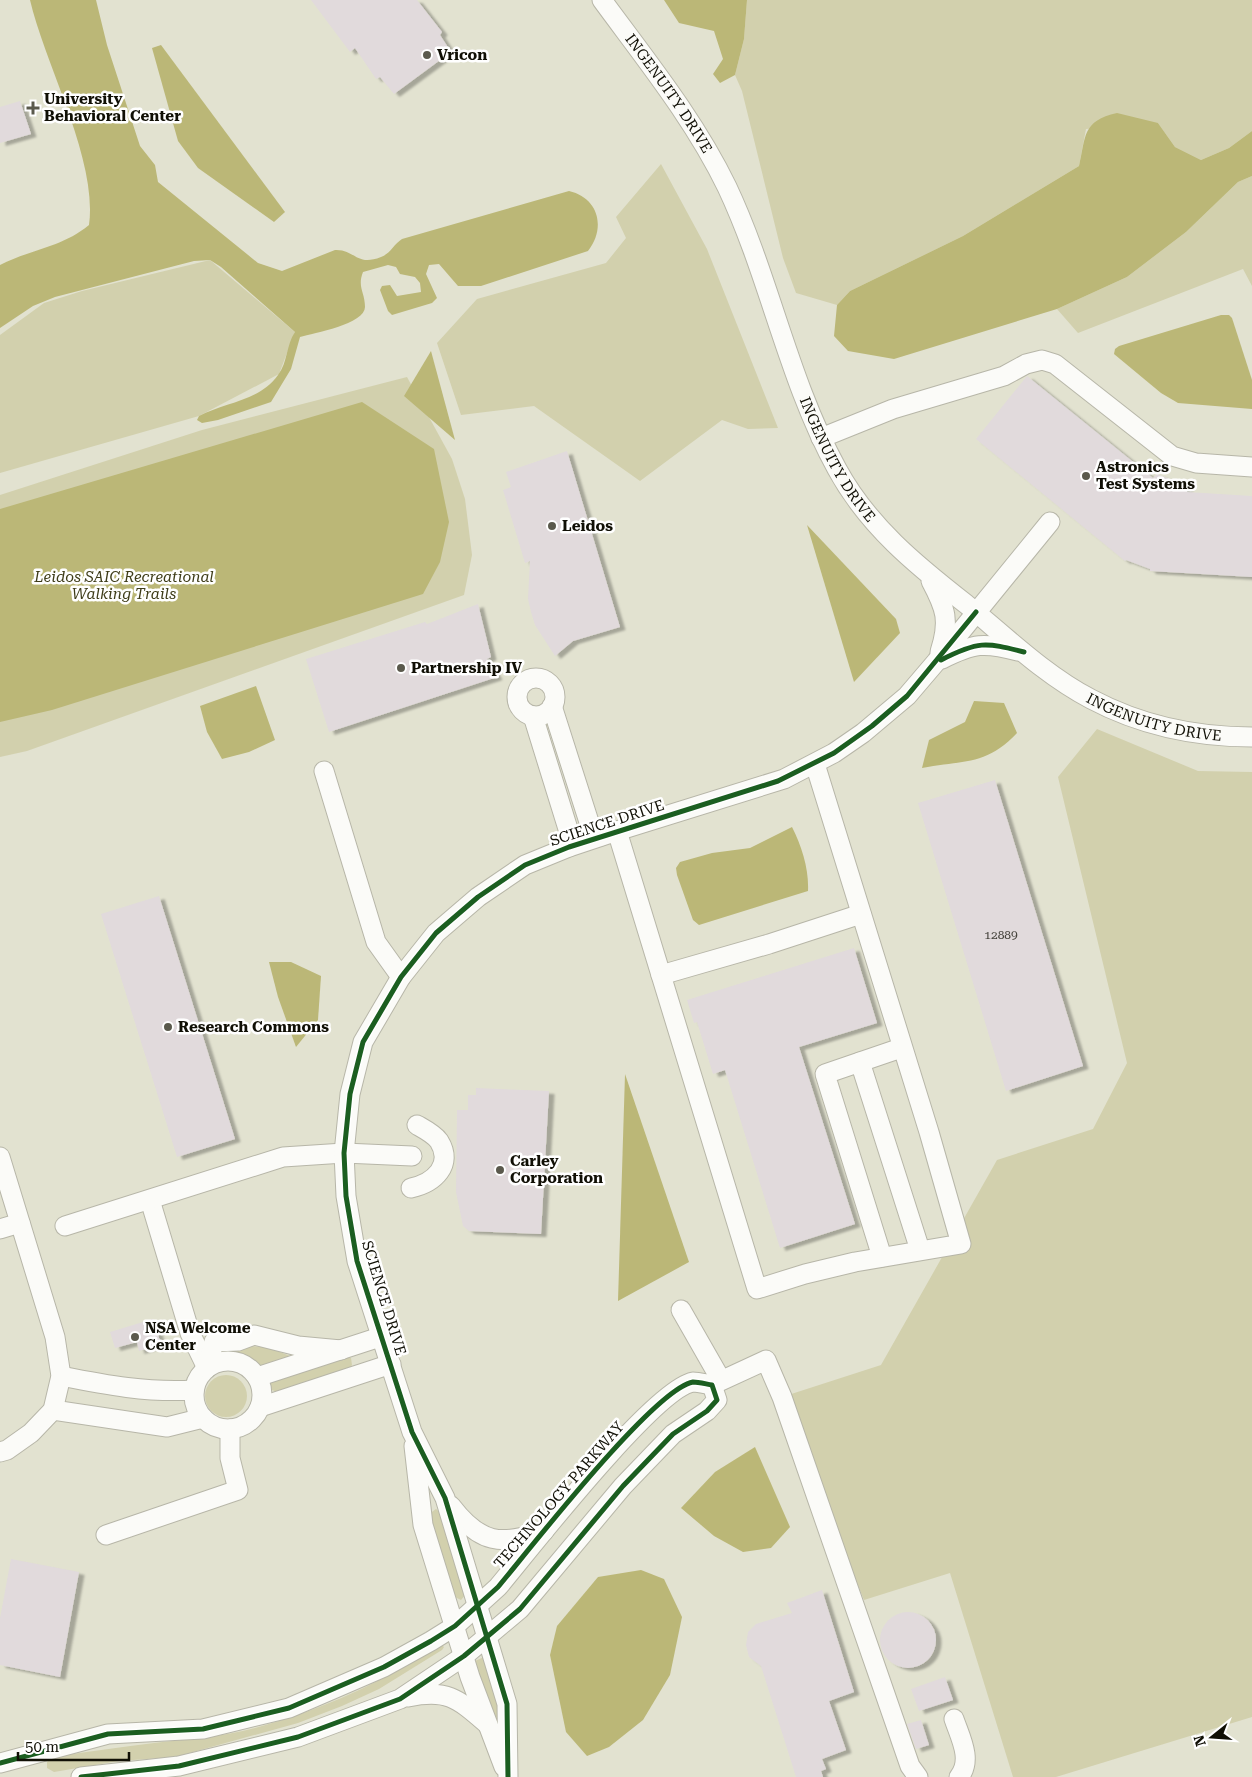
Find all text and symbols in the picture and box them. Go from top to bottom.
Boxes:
street label: INGENUITY DRIVE [621,30,716,156]
place label: Vricon [437,46,487,64]
marker: Vricon [421,49,433,61]
place label: University Behavioral Center [44,90,181,125]
marker: University Behavioral Center [26,101,40,115]
street label: INGENUITY DRIVE [796,394,879,526]
place label: Astronics Test Systems [1096,458,1195,493]
marker: Astronics Test Systems [1080,470,1092,482]
place label: Leidos [562,517,613,535]
marker: Leidos [546,520,558,532]
park label: Leidos SAIC Recreational Walking Trails [33,568,214,603]
place label: Partnership IV [411,659,522,677]
marker: Partnership IV [395,662,407,674]
street label: INGENUITY DRIVE [1083,689,1222,745]
street label: SCIENCE DRIVE [548,796,666,850]
house number: 12889 [984,928,1018,942]
place label: Research Commons [178,1018,329,1036]
marker: Research Commons [162,1021,174,1033]
place label: Carley Corporation [510,1152,603,1187]
marker: Carley Corporation [494,1164,506,1176]
street label: SCIENCE DRIVE [358,1238,410,1358]
place label: NSA Welcome Center [145,1319,251,1354]
marker: NSA Welcome Center [129,1331,141,1343]
street label: TECHNOLOGY PARKWAY [490,1417,628,1572]
north arrow [1187,1712,1237,1762]
scale bar [18,1730,129,1762]
text: N [1190,1733,1209,1748]
text: 50 m [25,1738,60,1756]

